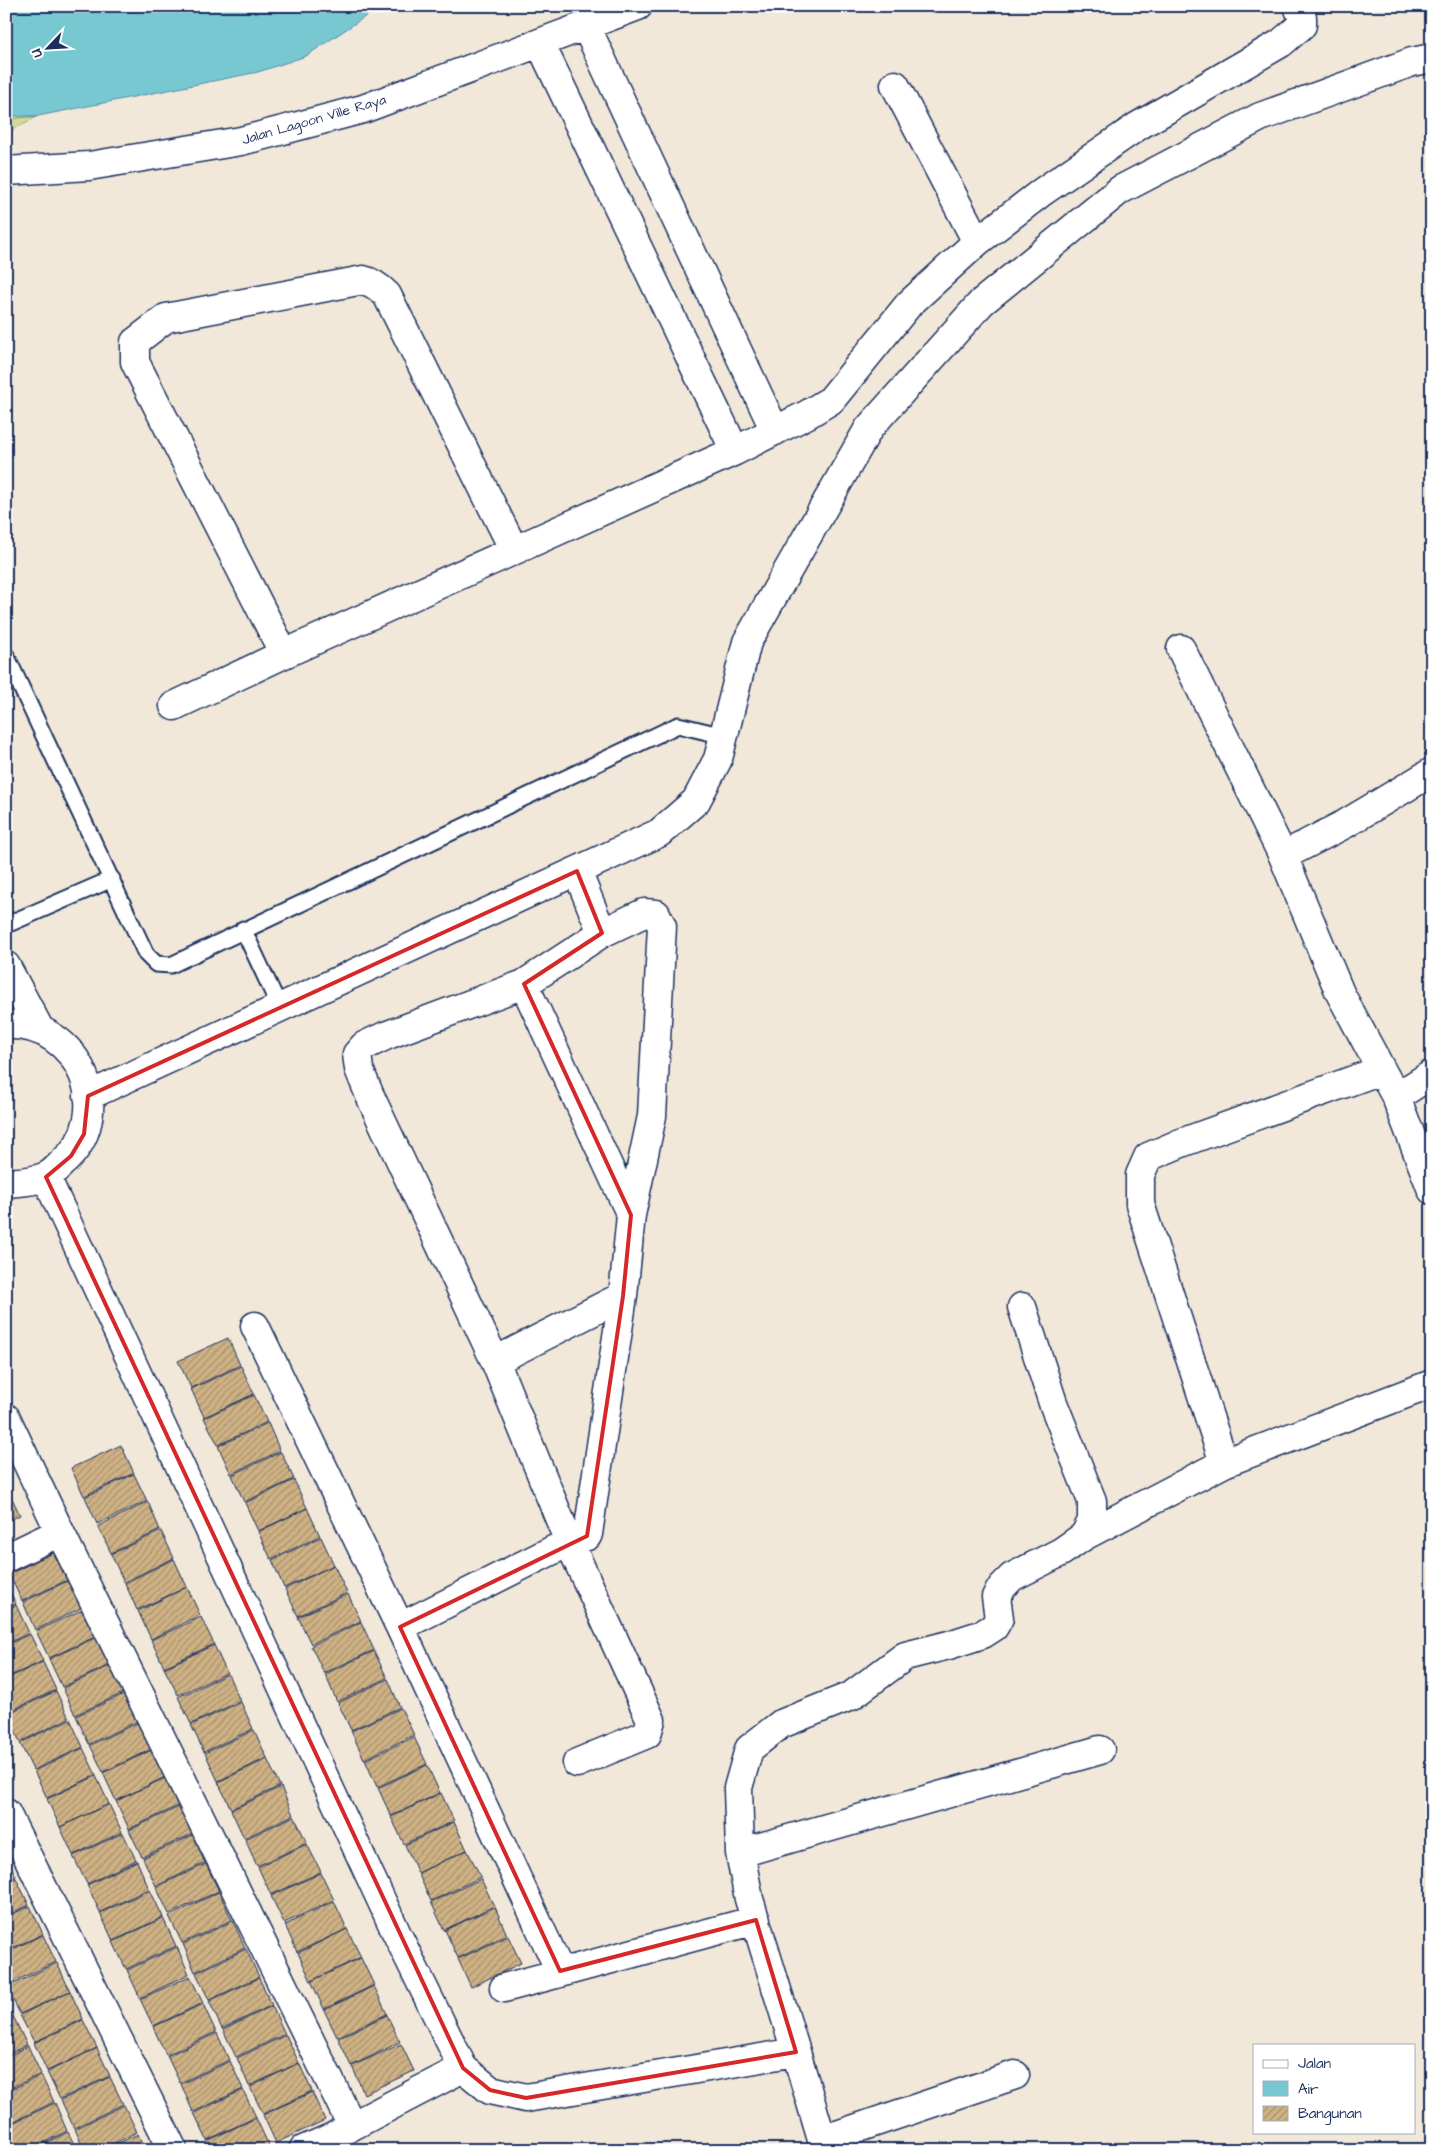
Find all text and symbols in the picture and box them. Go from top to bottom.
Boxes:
north arrow [22,22,72,72]
text: U [26,45,48,61]
street label: Jalan Lagoon Ville Raya [240,90,388,150]
legend [1253,2044,1416,2134]
text: Jalan [1298,2053,1332,2074]
text: Air [1298,2079,1318,2100]
text: Bangunan [1298,2103,1362,2125]

